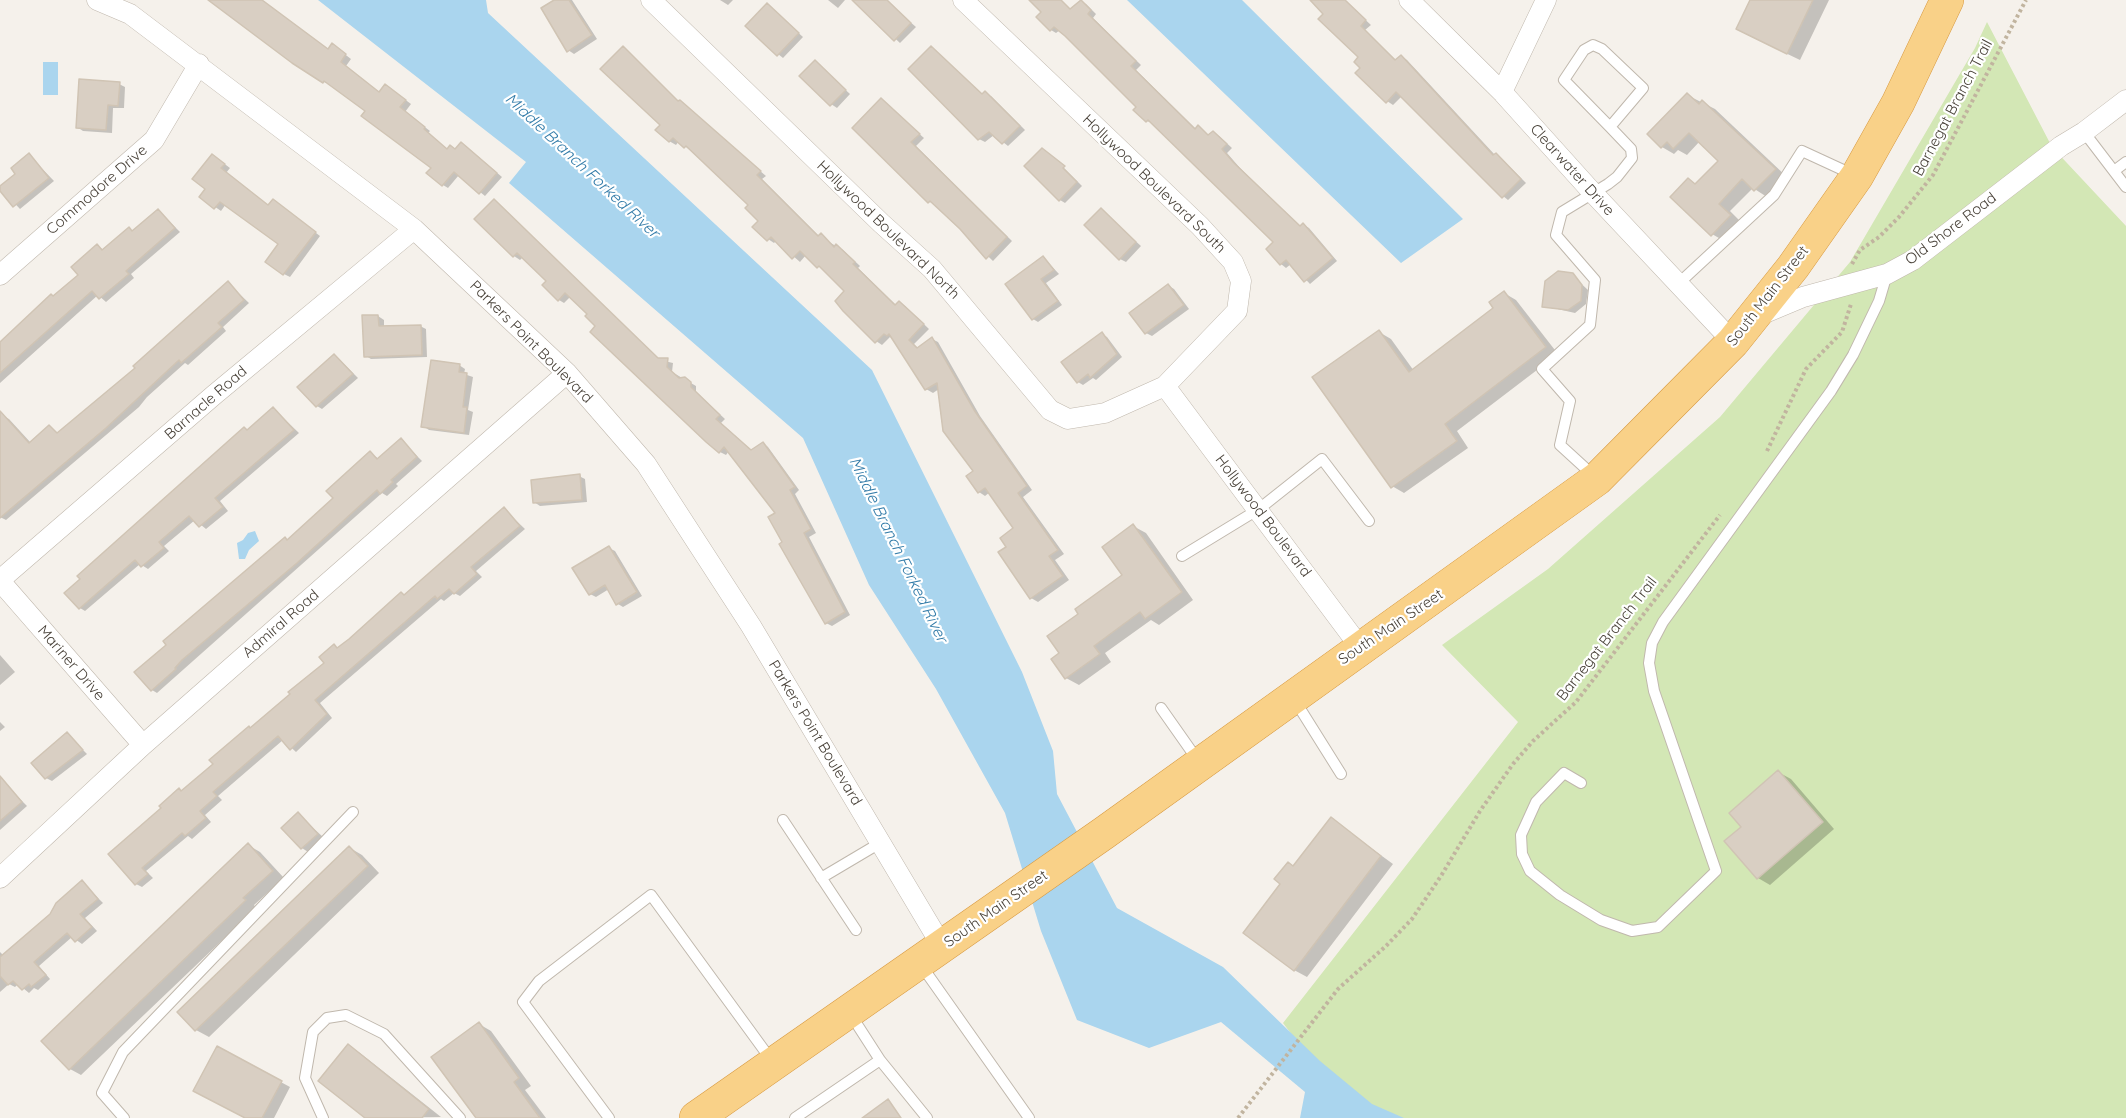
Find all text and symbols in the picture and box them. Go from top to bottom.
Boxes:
street label: Barnegat Branch Trail [1909,37,1997,179]
water label: Middle Branch Forked River [501,90,663,242]
street label: Hollywood Boulevard South [1079,111,1229,257]
street label: Clearwater Drive [1526,120,1618,220]
street label: Commodore Drive [43,141,151,239]
street label: Hollywood Boulevard North [813,157,963,303]
street label: Old Shore Road [1902,189,2000,269]
street label: South Main Street [1723,242,1813,350]
street label: Parkers Point Boulevard [466,277,596,407]
street label: Barnacle Road [161,362,251,444]
street label: Hollywood Boulevard [1211,451,1315,581]
water label: Middle Branch Forked River [845,454,951,646]
street label: Barnegat Branch Trail [1553,573,1661,705]
street label: South Main Street [1335,585,1447,669]
street label: Admiral Road [239,586,323,662]
street label: Mariner Drive [34,622,108,704]
street label: Parkers Point Boulevard [764,657,866,809]
street label: South Main Street [941,867,1051,951]

